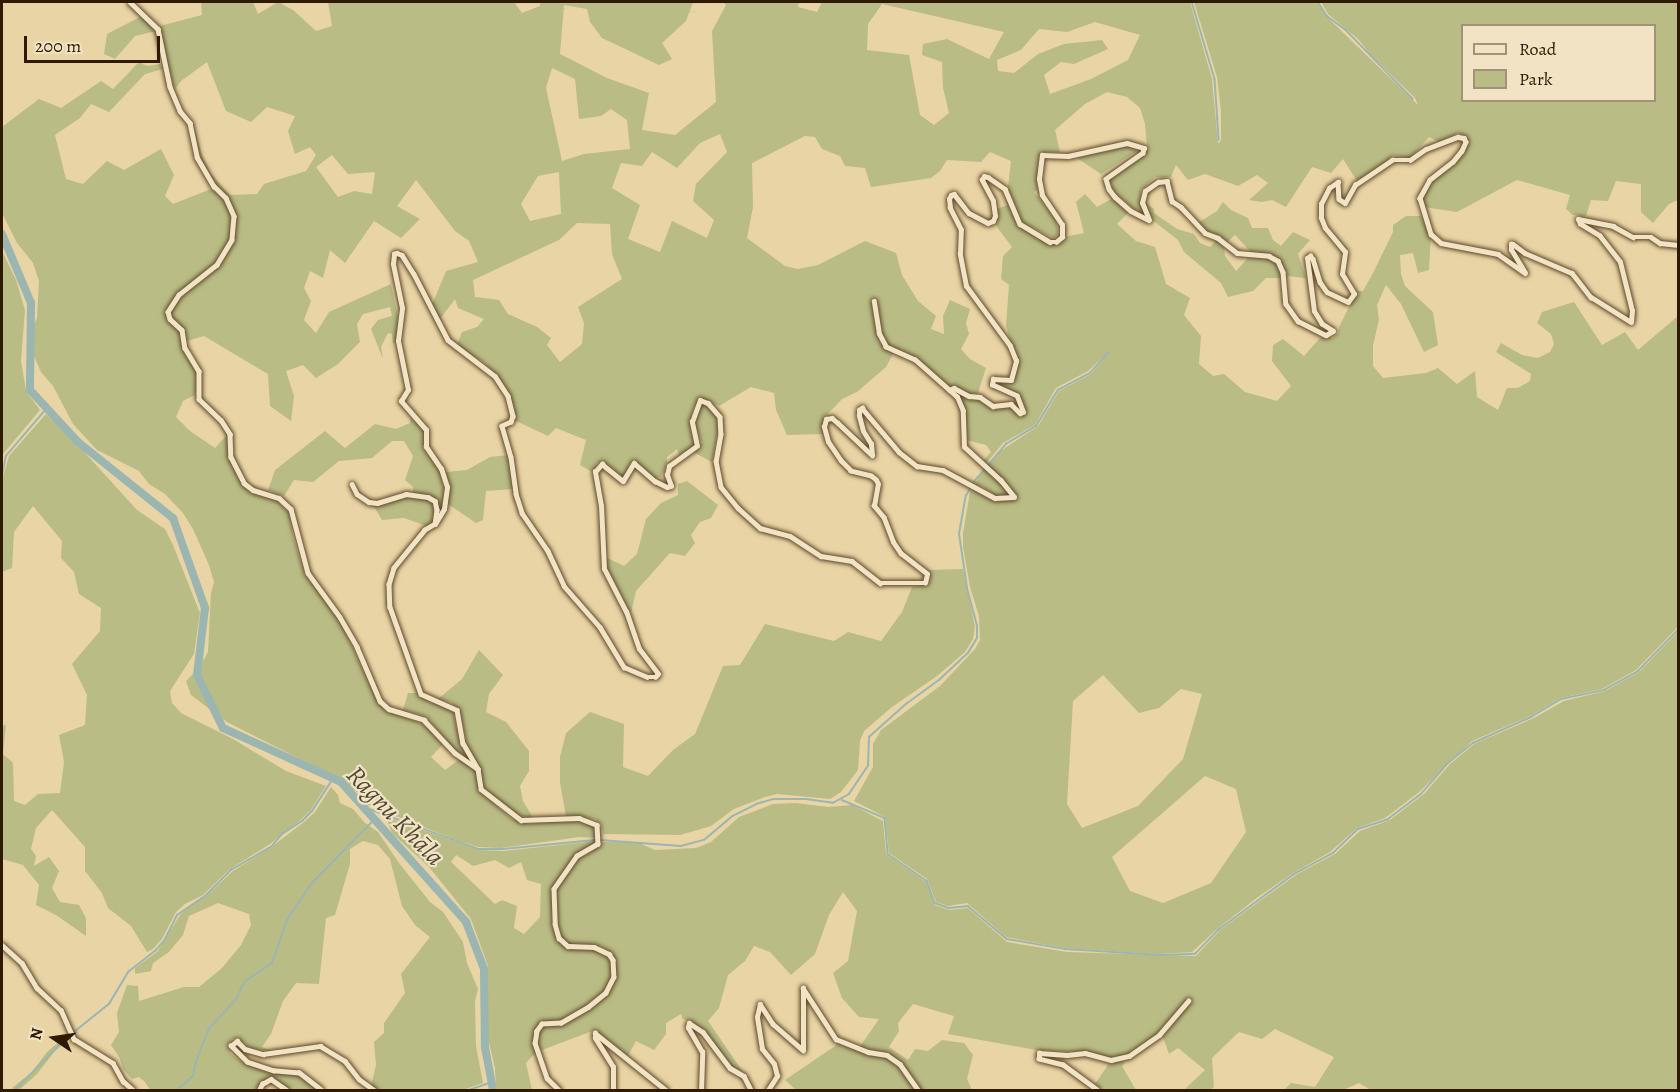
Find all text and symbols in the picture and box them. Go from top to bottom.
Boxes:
scale bar [27,24,164,62]
legend [1461,24,1656,102]
text: 200 m [35,34,81,58]
text: Road [1519,37,1556,61]
text: Park [1519,67,1553,91]
water label: Ragnu Khāla [340,760,450,872]
north arrow [24,1008,84,1068]
text: N [24,1026,48,1042]

